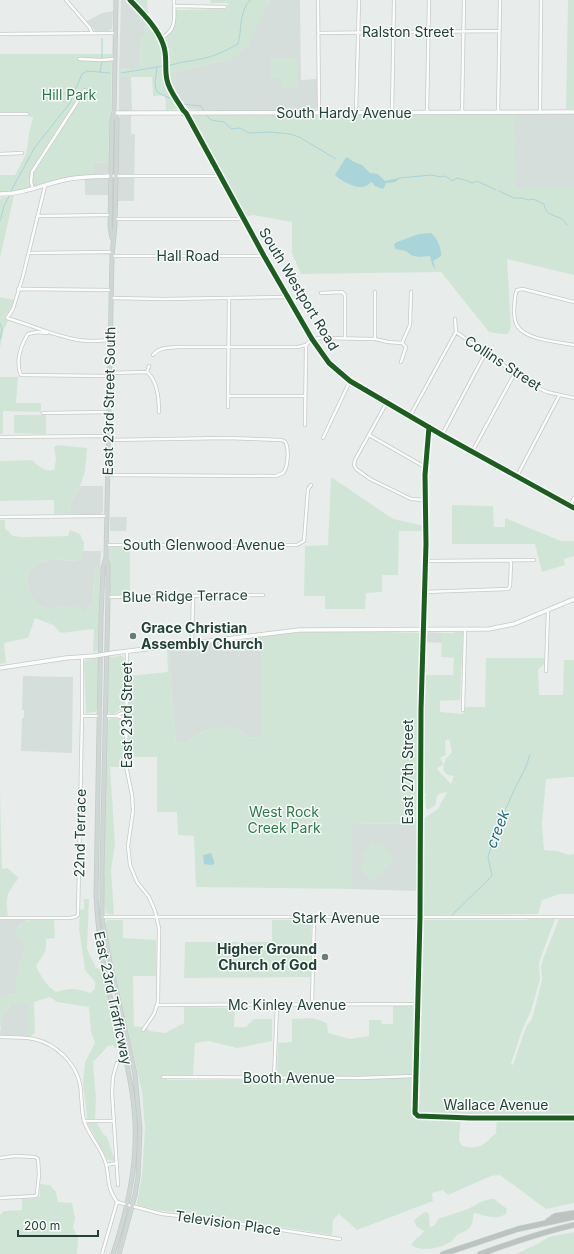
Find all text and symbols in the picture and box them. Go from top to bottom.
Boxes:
street label: Ralston Street [362,23,454,40]
park label: Hill Park [42,86,97,103]
street label: South Hardy Avenue [276,104,412,121]
street label: South Westport Road [256,224,343,353]
street label: Hall Road [157,247,219,264]
street label: East 23rd Street South [99,326,118,476]
street label: Collins Street [462,332,545,394]
street label: South Glenwood Avenue [123,536,285,553]
street label: Blue Ridge Terrace [122,586,248,605]
place label: Grace Christian Assembly Church [141,619,263,652]
marker: Grace Christian Assembly Church [128,631,138,641]
street label: East 23rd Street [118,661,135,768]
street label: East 27th Street [399,719,416,824]
street label: 22nd Terrace [70,788,89,878]
park label: West Rock Creek Park [247,803,321,836]
water label: creek [482,806,514,851]
street label: Stark Avenue [292,909,380,926]
street label: East 23rd Trafficway [91,930,136,1066]
place label: Higher Ground Church of God [217,940,317,973]
marker: Higher Ground Church of God [320,952,330,962]
street label: Mc Kinley Avenue [228,996,346,1013]
street label: Booth Avenue [243,1069,335,1086]
street label: Wallace Avenue [444,1096,548,1113]
street label: Television Place [174,1207,282,1238]
scale bar [18,1212,98,1238]
text: 200 m [24,1218,60,1233]

